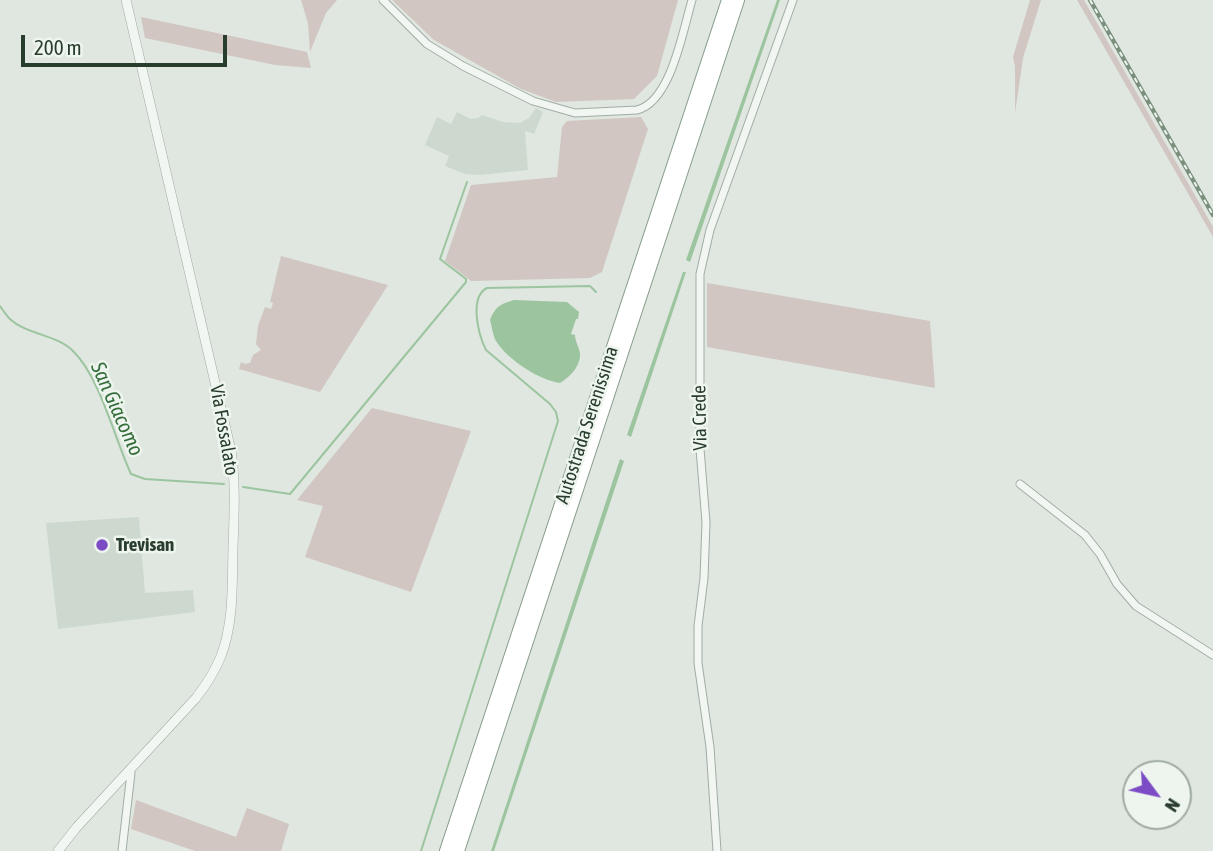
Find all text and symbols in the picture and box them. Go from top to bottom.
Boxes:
scale bar [24,21,231,65]
text: 200 m [34,35,82,59]
street label: Autostrada Serenissima [551,343,623,507]
water label: San Giacomo [85,358,149,460]
street label: Via Fossalato [205,383,243,477]
street label: Via Crede [688,385,712,451]
place label: Trevisan [116,534,174,556]
marker: Trevisan [94,537,110,553]
north arrow [1122,760,1192,830]
text: N [1161,795,1185,816]

